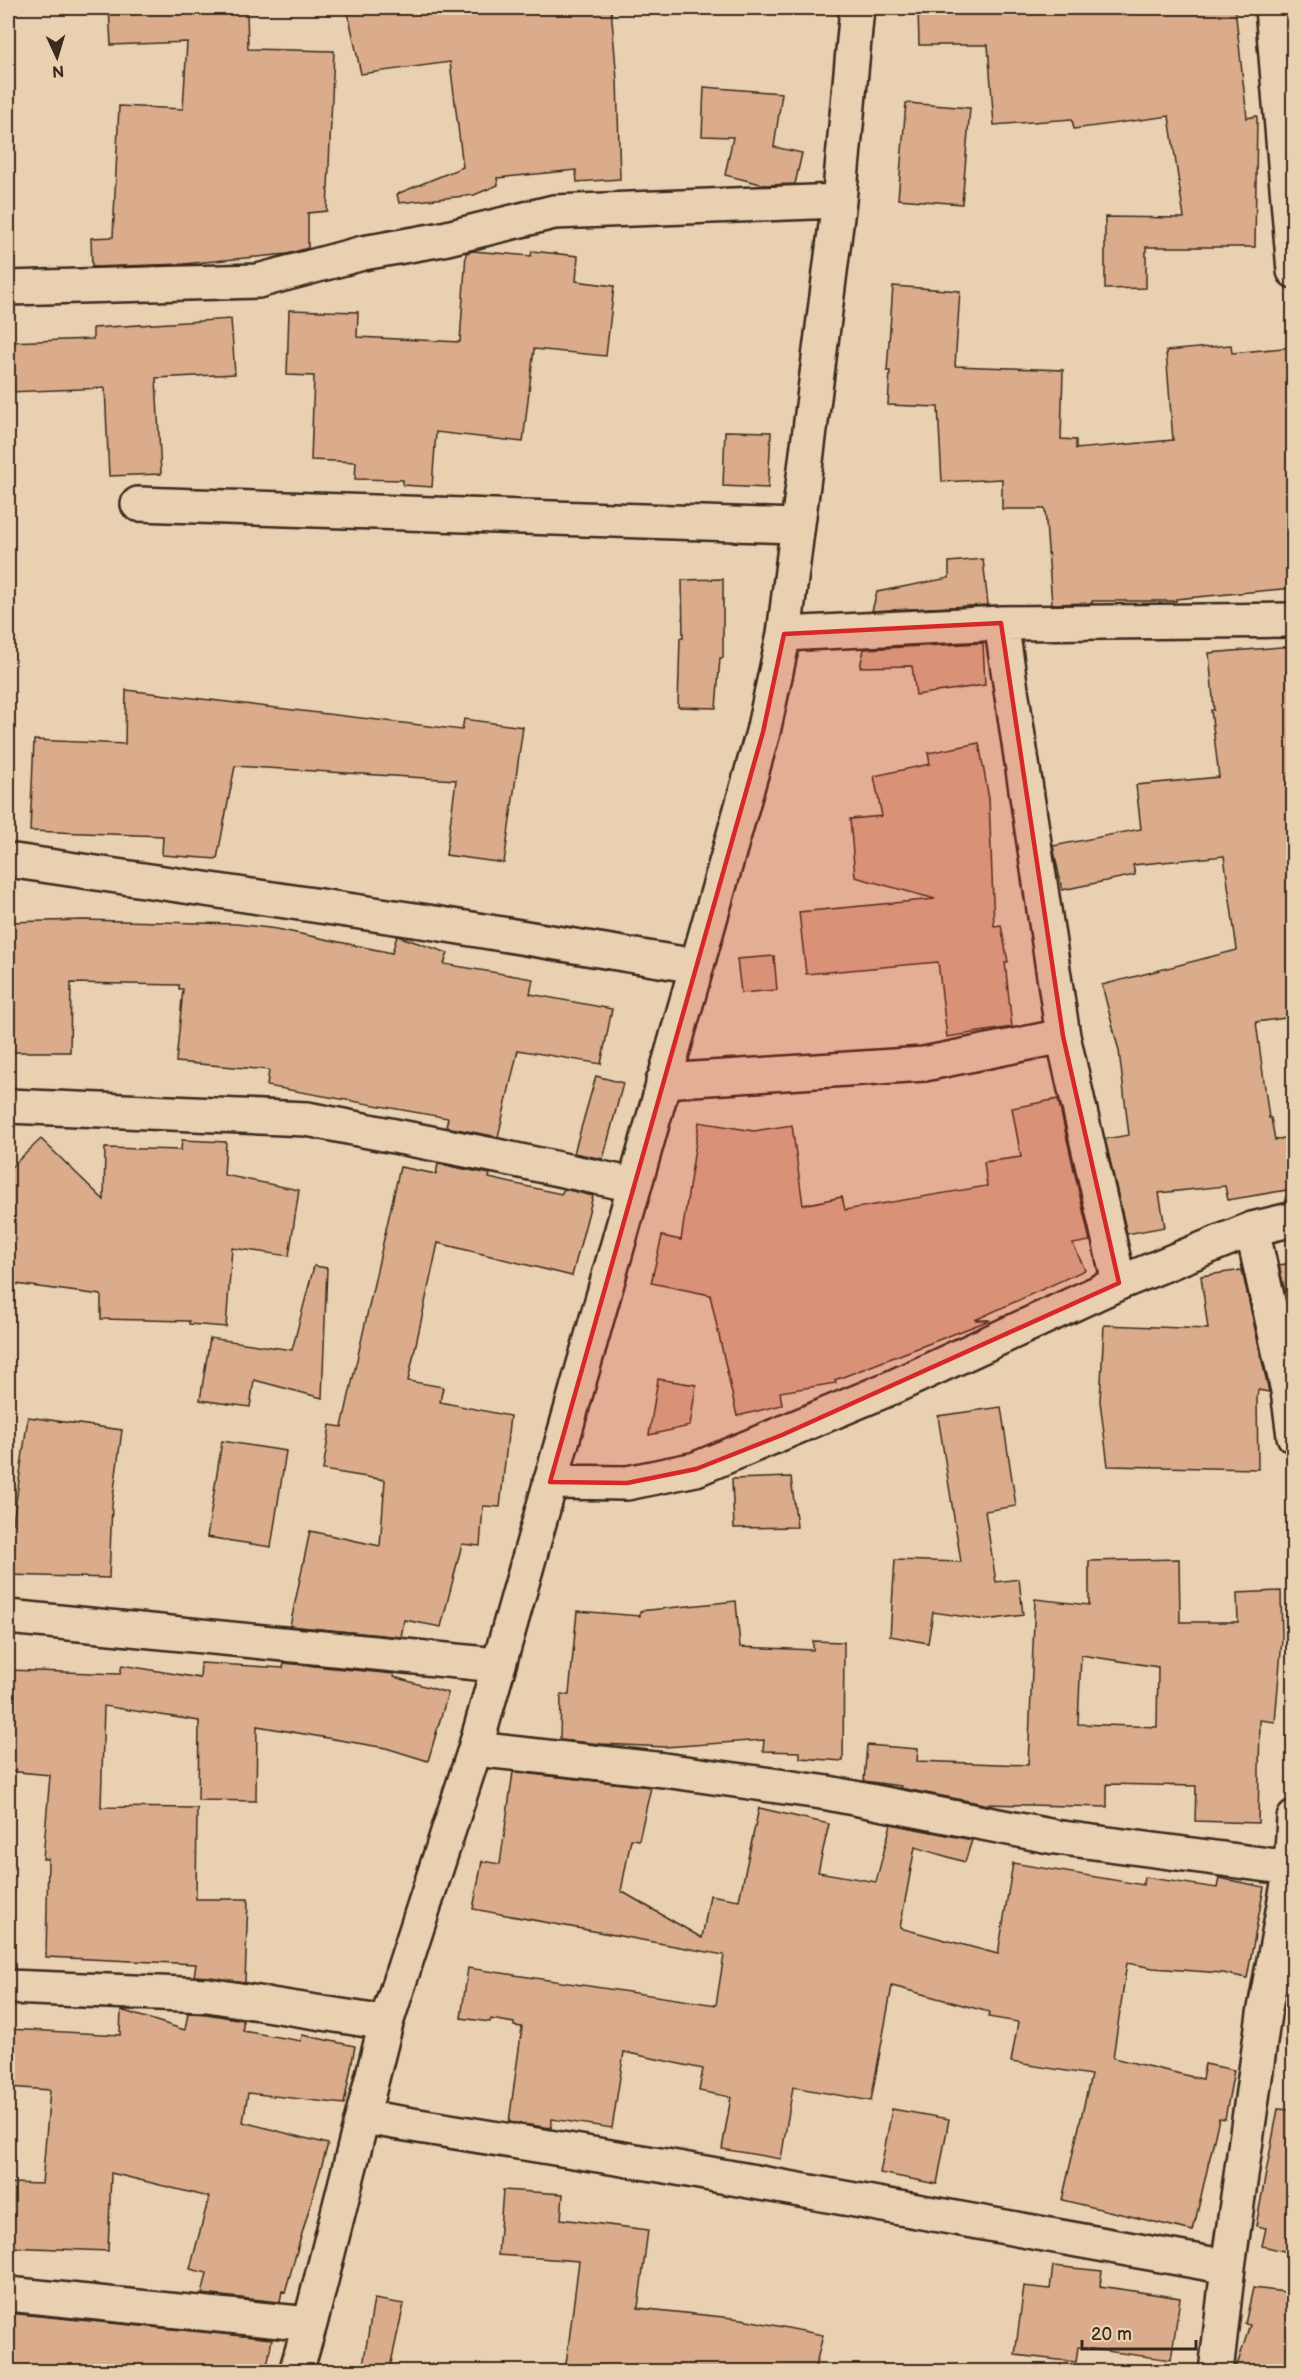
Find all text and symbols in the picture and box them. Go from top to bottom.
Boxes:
north arrow [27,27,87,87]
text: N [51,61,65,80]
scale bar [1082,2313,1196,2351]
text: 20 m [1091,2324,1132,2345]

